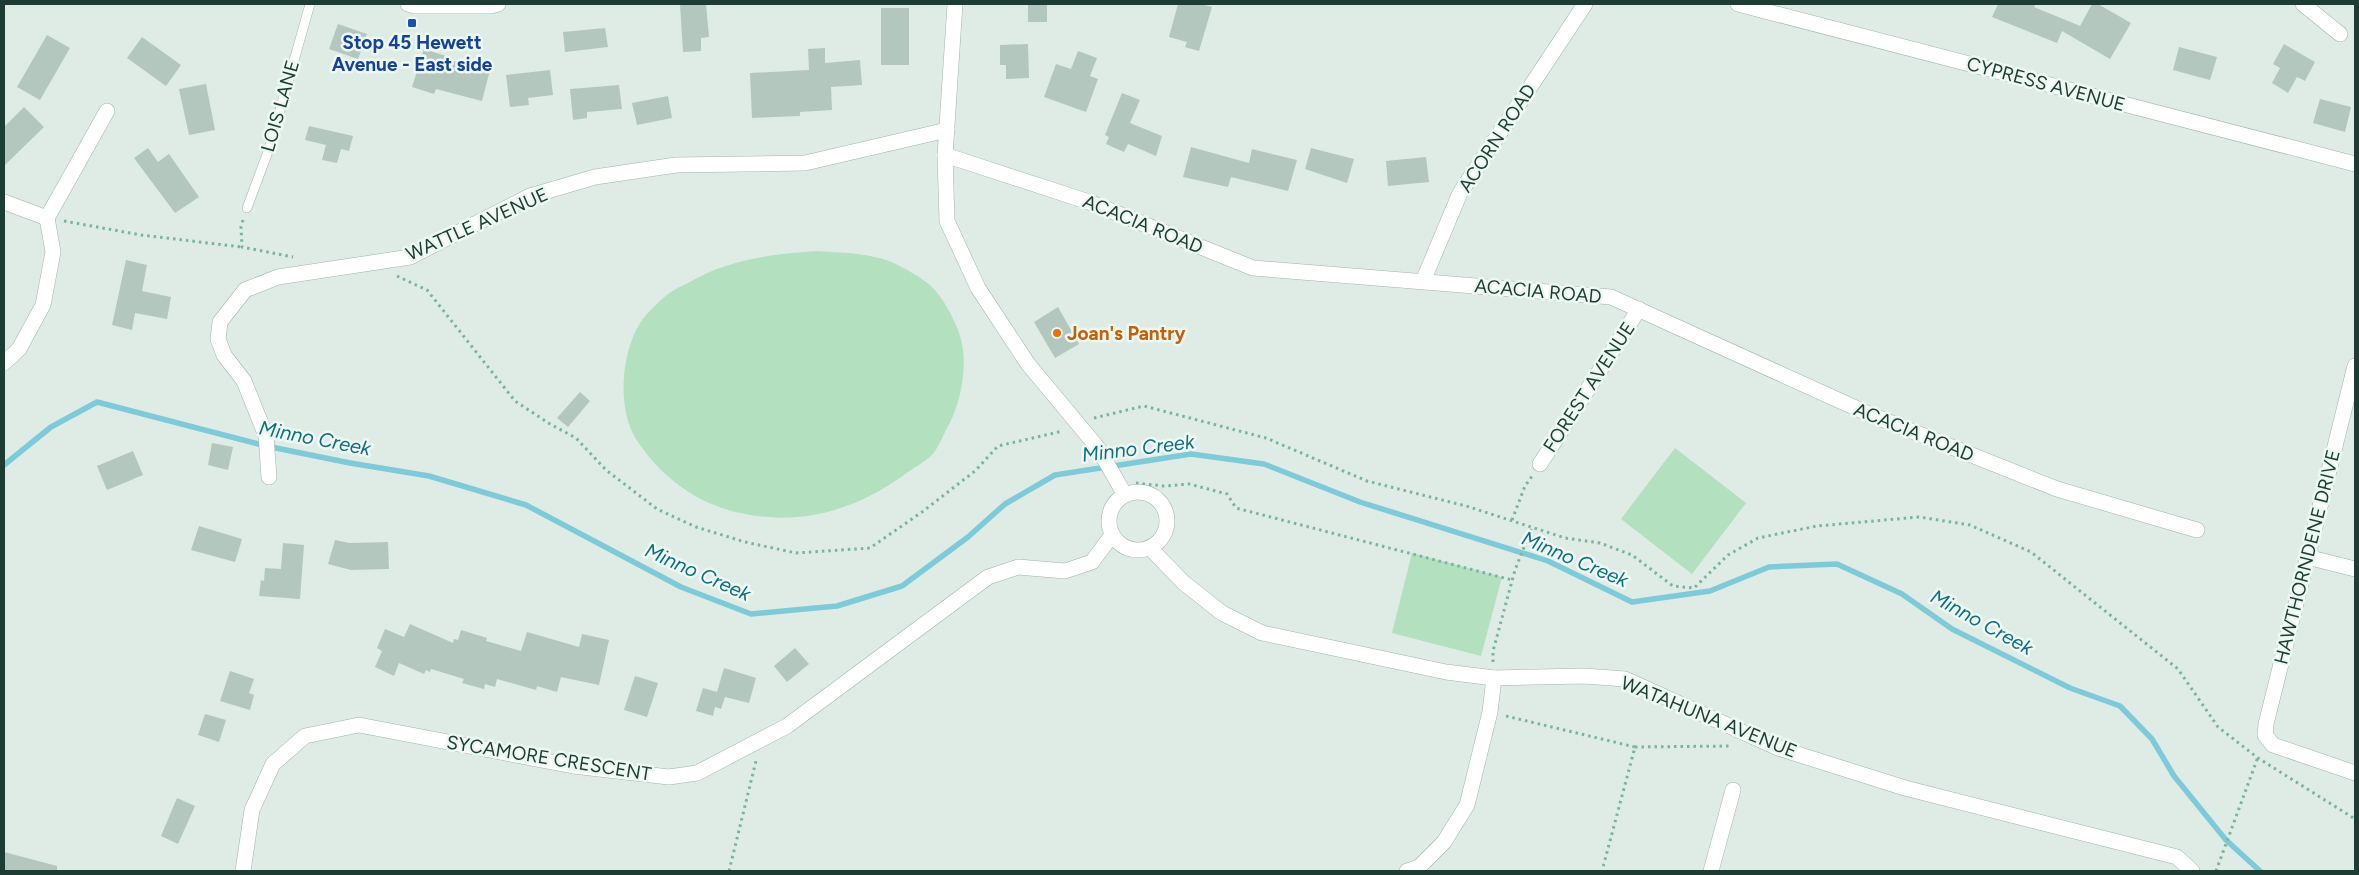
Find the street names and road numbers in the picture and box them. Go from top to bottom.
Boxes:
street label: CYPRESS AVENUE [1964,52,2128,116]
street label: LOIS LANE [256,57,304,155]
street label: ACORN ROAD [1453,79,1541,197]
street label: WATTLE AVENUE [403,182,551,266]
street label: ACACIA ROAD [1080,189,1206,259]
street label: ACACIA ROAD [1473,274,1603,308]
street label: FOREST AVENUE [1538,317,1640,457]
street label: ACACIA ROAD [1851,397,1977,467]
street label: HAWTHORNDENE DRIVE [2269,447,2345,667]
street label: WATAHUNA AVENUE [1618,671,1800,763]
street label: SYCAMORE CRESCENT [445,730,654,786]

